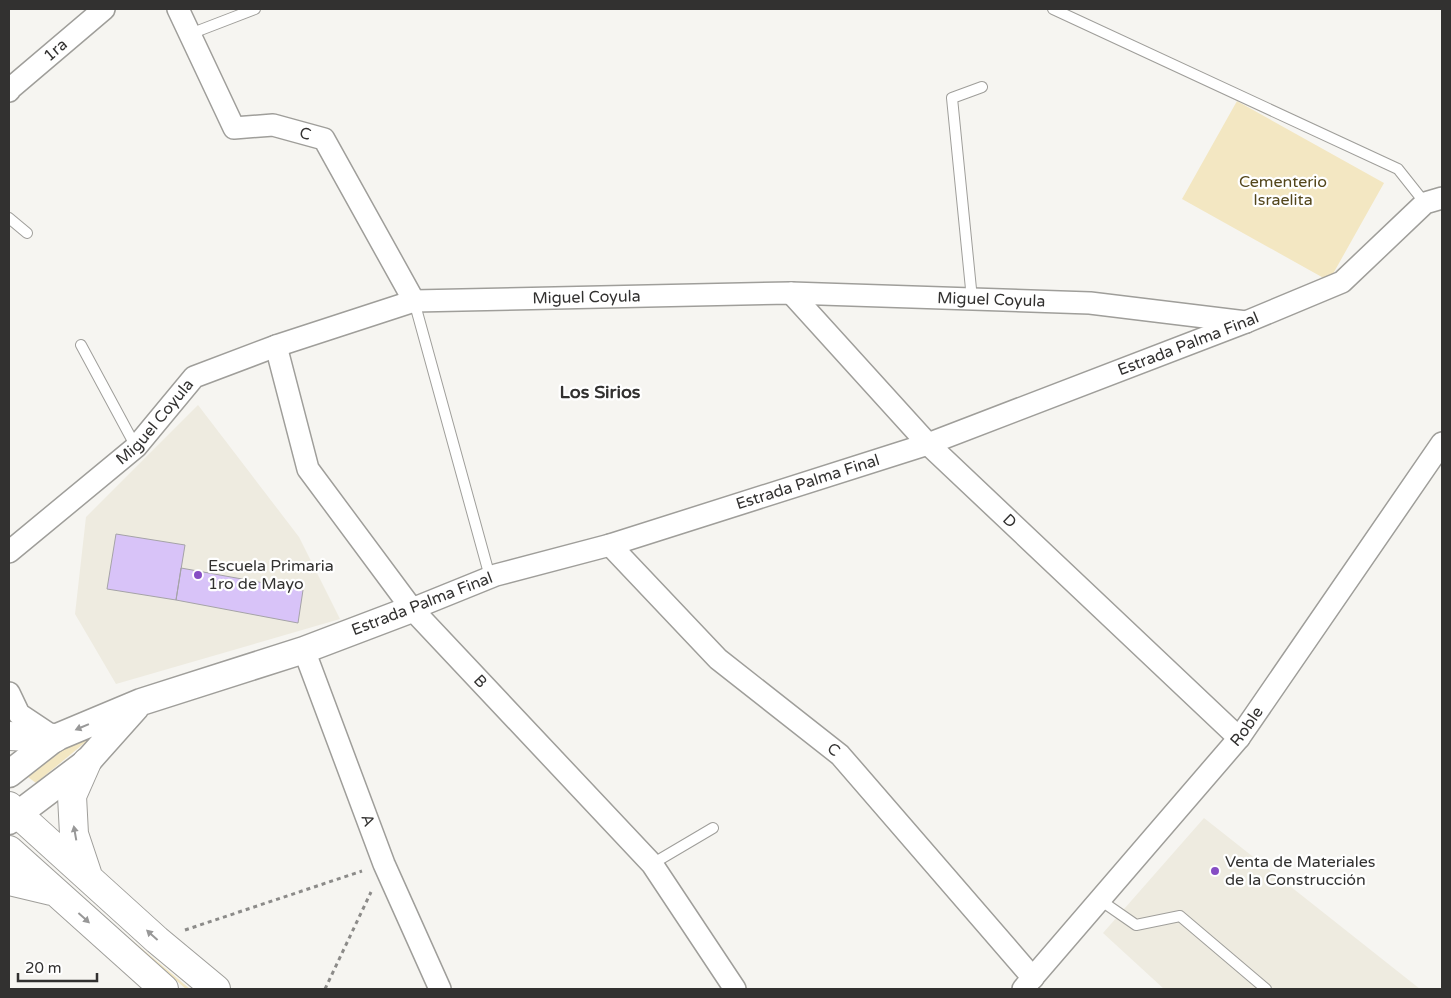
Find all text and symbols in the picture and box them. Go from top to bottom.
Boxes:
street label: 1ra [39,34,72,66]
street label: C [297,123,313,145]
park label: Cementerio Israelita [1239,172,1327,210]
street label: Miguel Coyula [532,286,641,308]
street label: Miguel Coyula [937,288,1046,312]
street label: Estrada Palma Final [1115,308,1262,380]
street label: Miguel Coyula [112,375,198,469]
district label: Los Sirios [560,381,641,403]
street label: Estrada Palma Final [733,450,882,514]
street label: D [998,510,1021,532]
place label: Escuela Primaria 1ro de Mayo [208,556,334,594]
street label: Estrada Palma Final [349,568,495,640]
marker: Escuela Primaria 1ro de Mayo [192,569,204,581]
street label: B [469,671,491,692]
street label: Roble [1226,703,1268,751]
one-way arrow [75,723,89,731]
street label: C [823,739,844,761]
street label: A [356,811,379,830]
one-way arrow [70,825,78,841]
place label: Venta de Materiales de la Construcción [1225,852,1376,890]
marker: Venta de Materiales de la Construcción [1209,865,1221,877]
one-way arrow [77,913,90,924]
one-way arrow [146,930,159,941]
scale bar [18,950,96,982]
text: 20 m [25,959,62,977]

